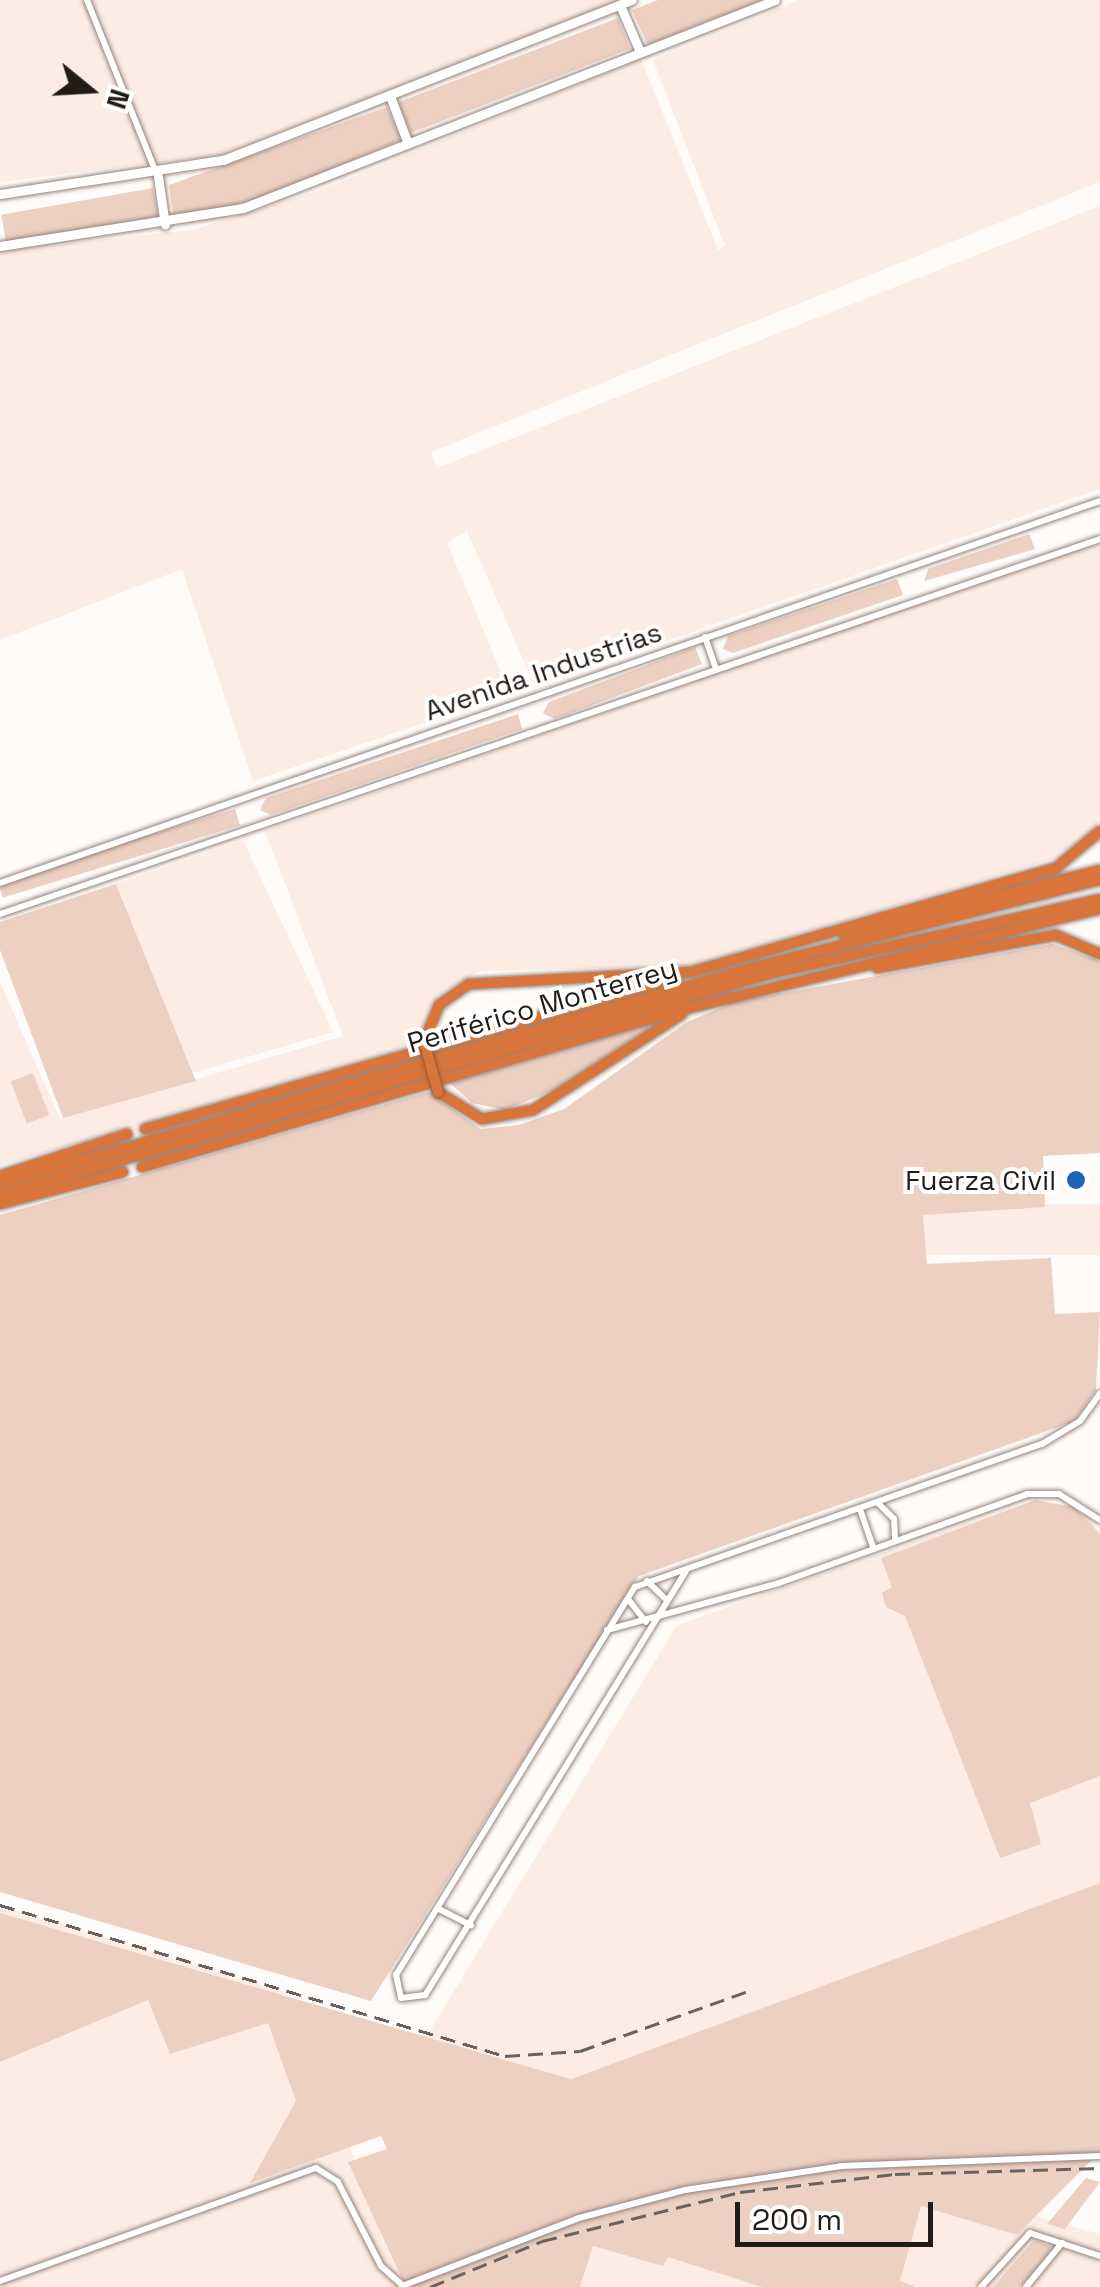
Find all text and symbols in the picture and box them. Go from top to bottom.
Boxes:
north arrow [40,40,140,140]
text: N [99,85,139,114]
street label: Avenida Industrias [420,615,666,727]
street label: Periférico Monterrey [403,950,681,1060]
place label: Fuerza Civil [905,1163,1056,1197]
marker: Fuerza Civil [1065,1169,1087,1191]
scale bar [740,2182,938,2244]
text: 200 m [752,2200,842,2239]

